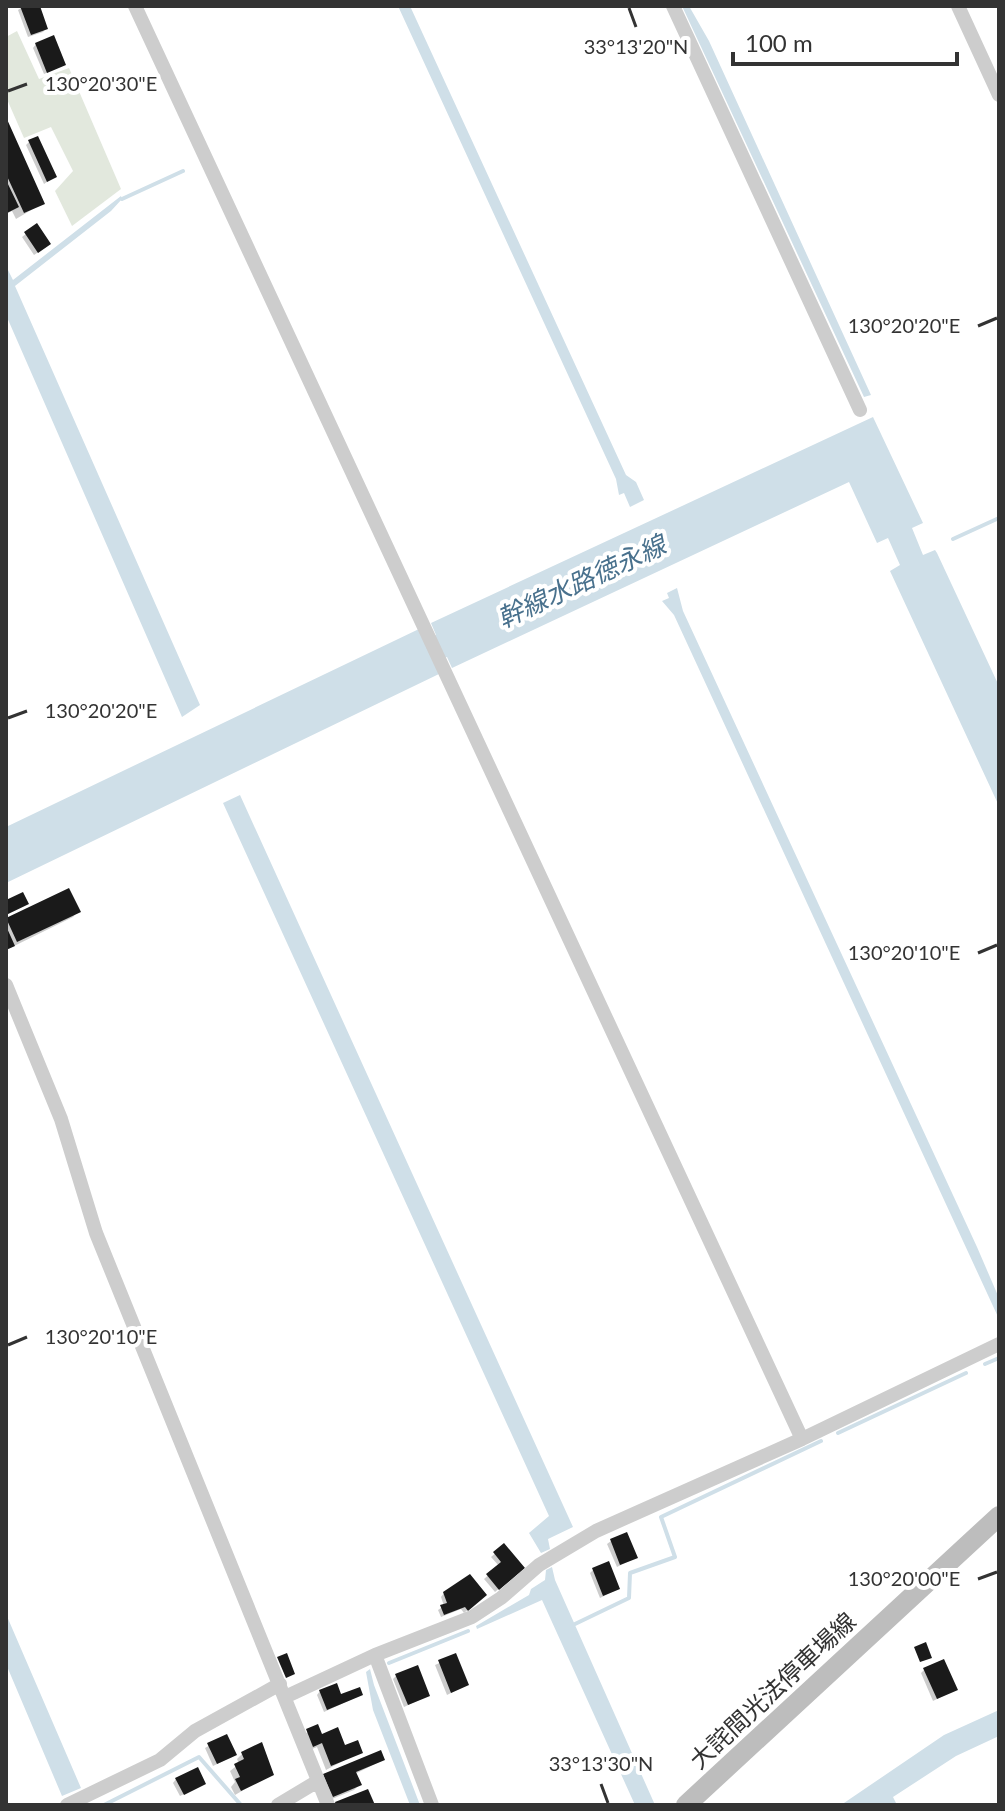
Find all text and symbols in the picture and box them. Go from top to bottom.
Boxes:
scale bar [733,16,957,66]
text: 100 m [745,28,813,57]
text: 33°13'20"N [584,34,688,58]
text: 130°20'30"E [45,71,157,95]
text: 130°20'20"E [848,313,960,337]
water label: 幹線水路徳永線 [492,527,673,634]
text: 130°20'20"E [45,698,157,722]
text: 130°20'10"E [848,940,960,964]
text: 130°20'10"E [45,1324,157,1348]
text: 130°20'00"E [848,1566,960,1590]
street label: 大詫間光法停車場線 [683,1606,861,1774]
text: 33°13'30"N [549,1751,653,1775]

